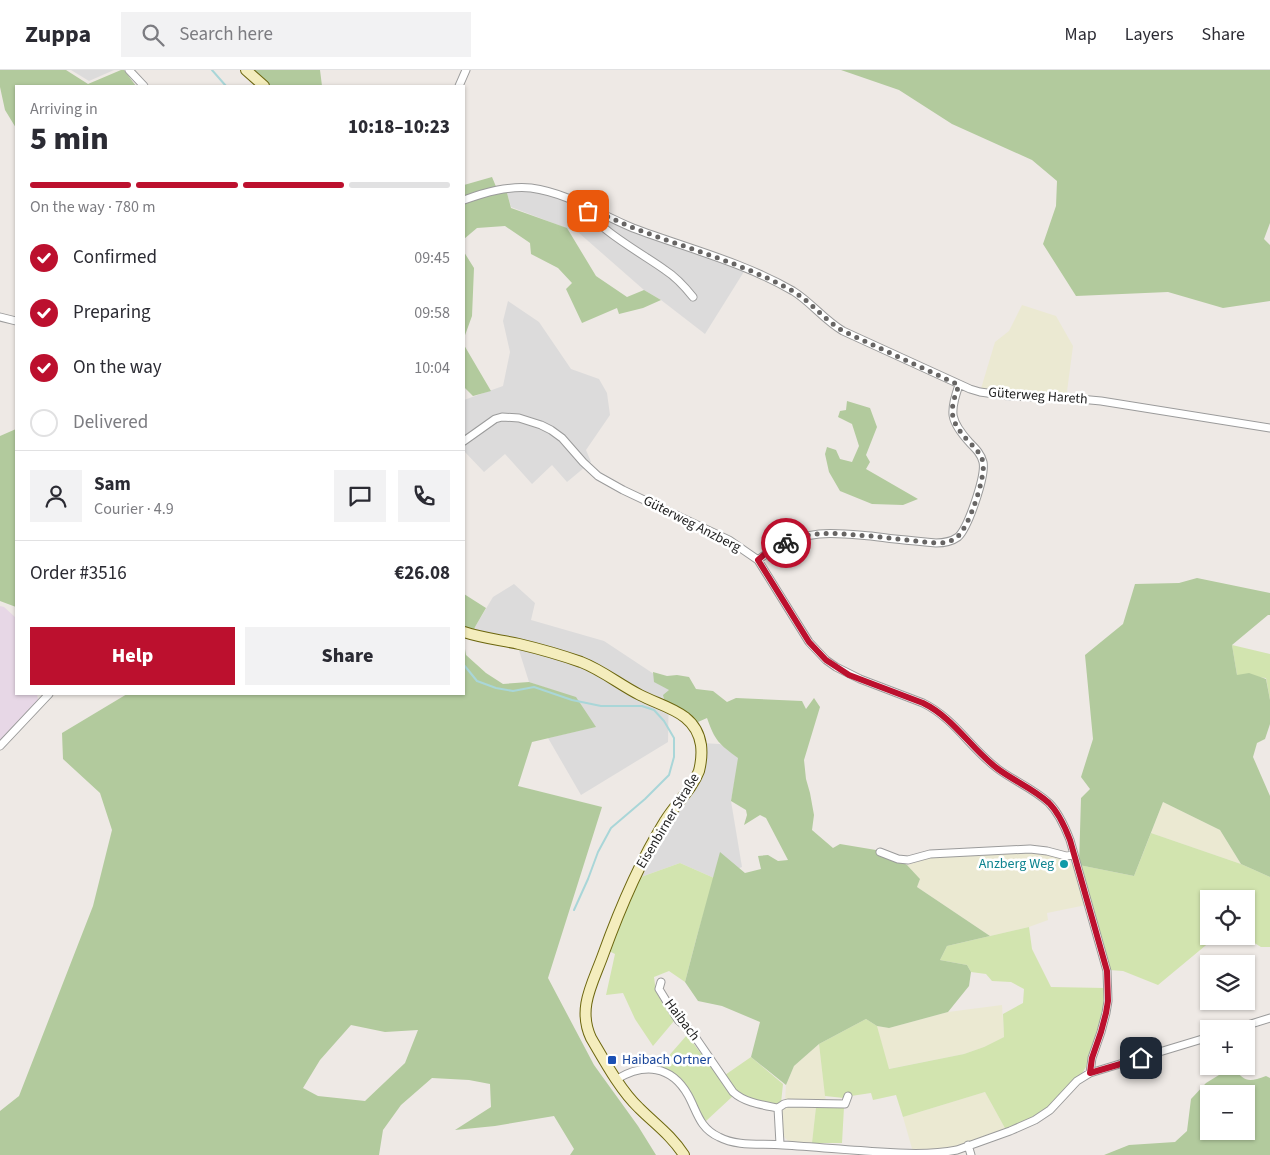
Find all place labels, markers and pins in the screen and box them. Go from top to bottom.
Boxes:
pin [567,190,609,232]
place label: Anzberg Weg [979,854,1054,874]
marker: Anzberg Weg [1058,858,1070,870]
pin [1120,1037,1162,1079]
place label: Haibach Ortner [622,1050,712,1070]
marker: Haibach Ortner [606,1054,618,1066]

